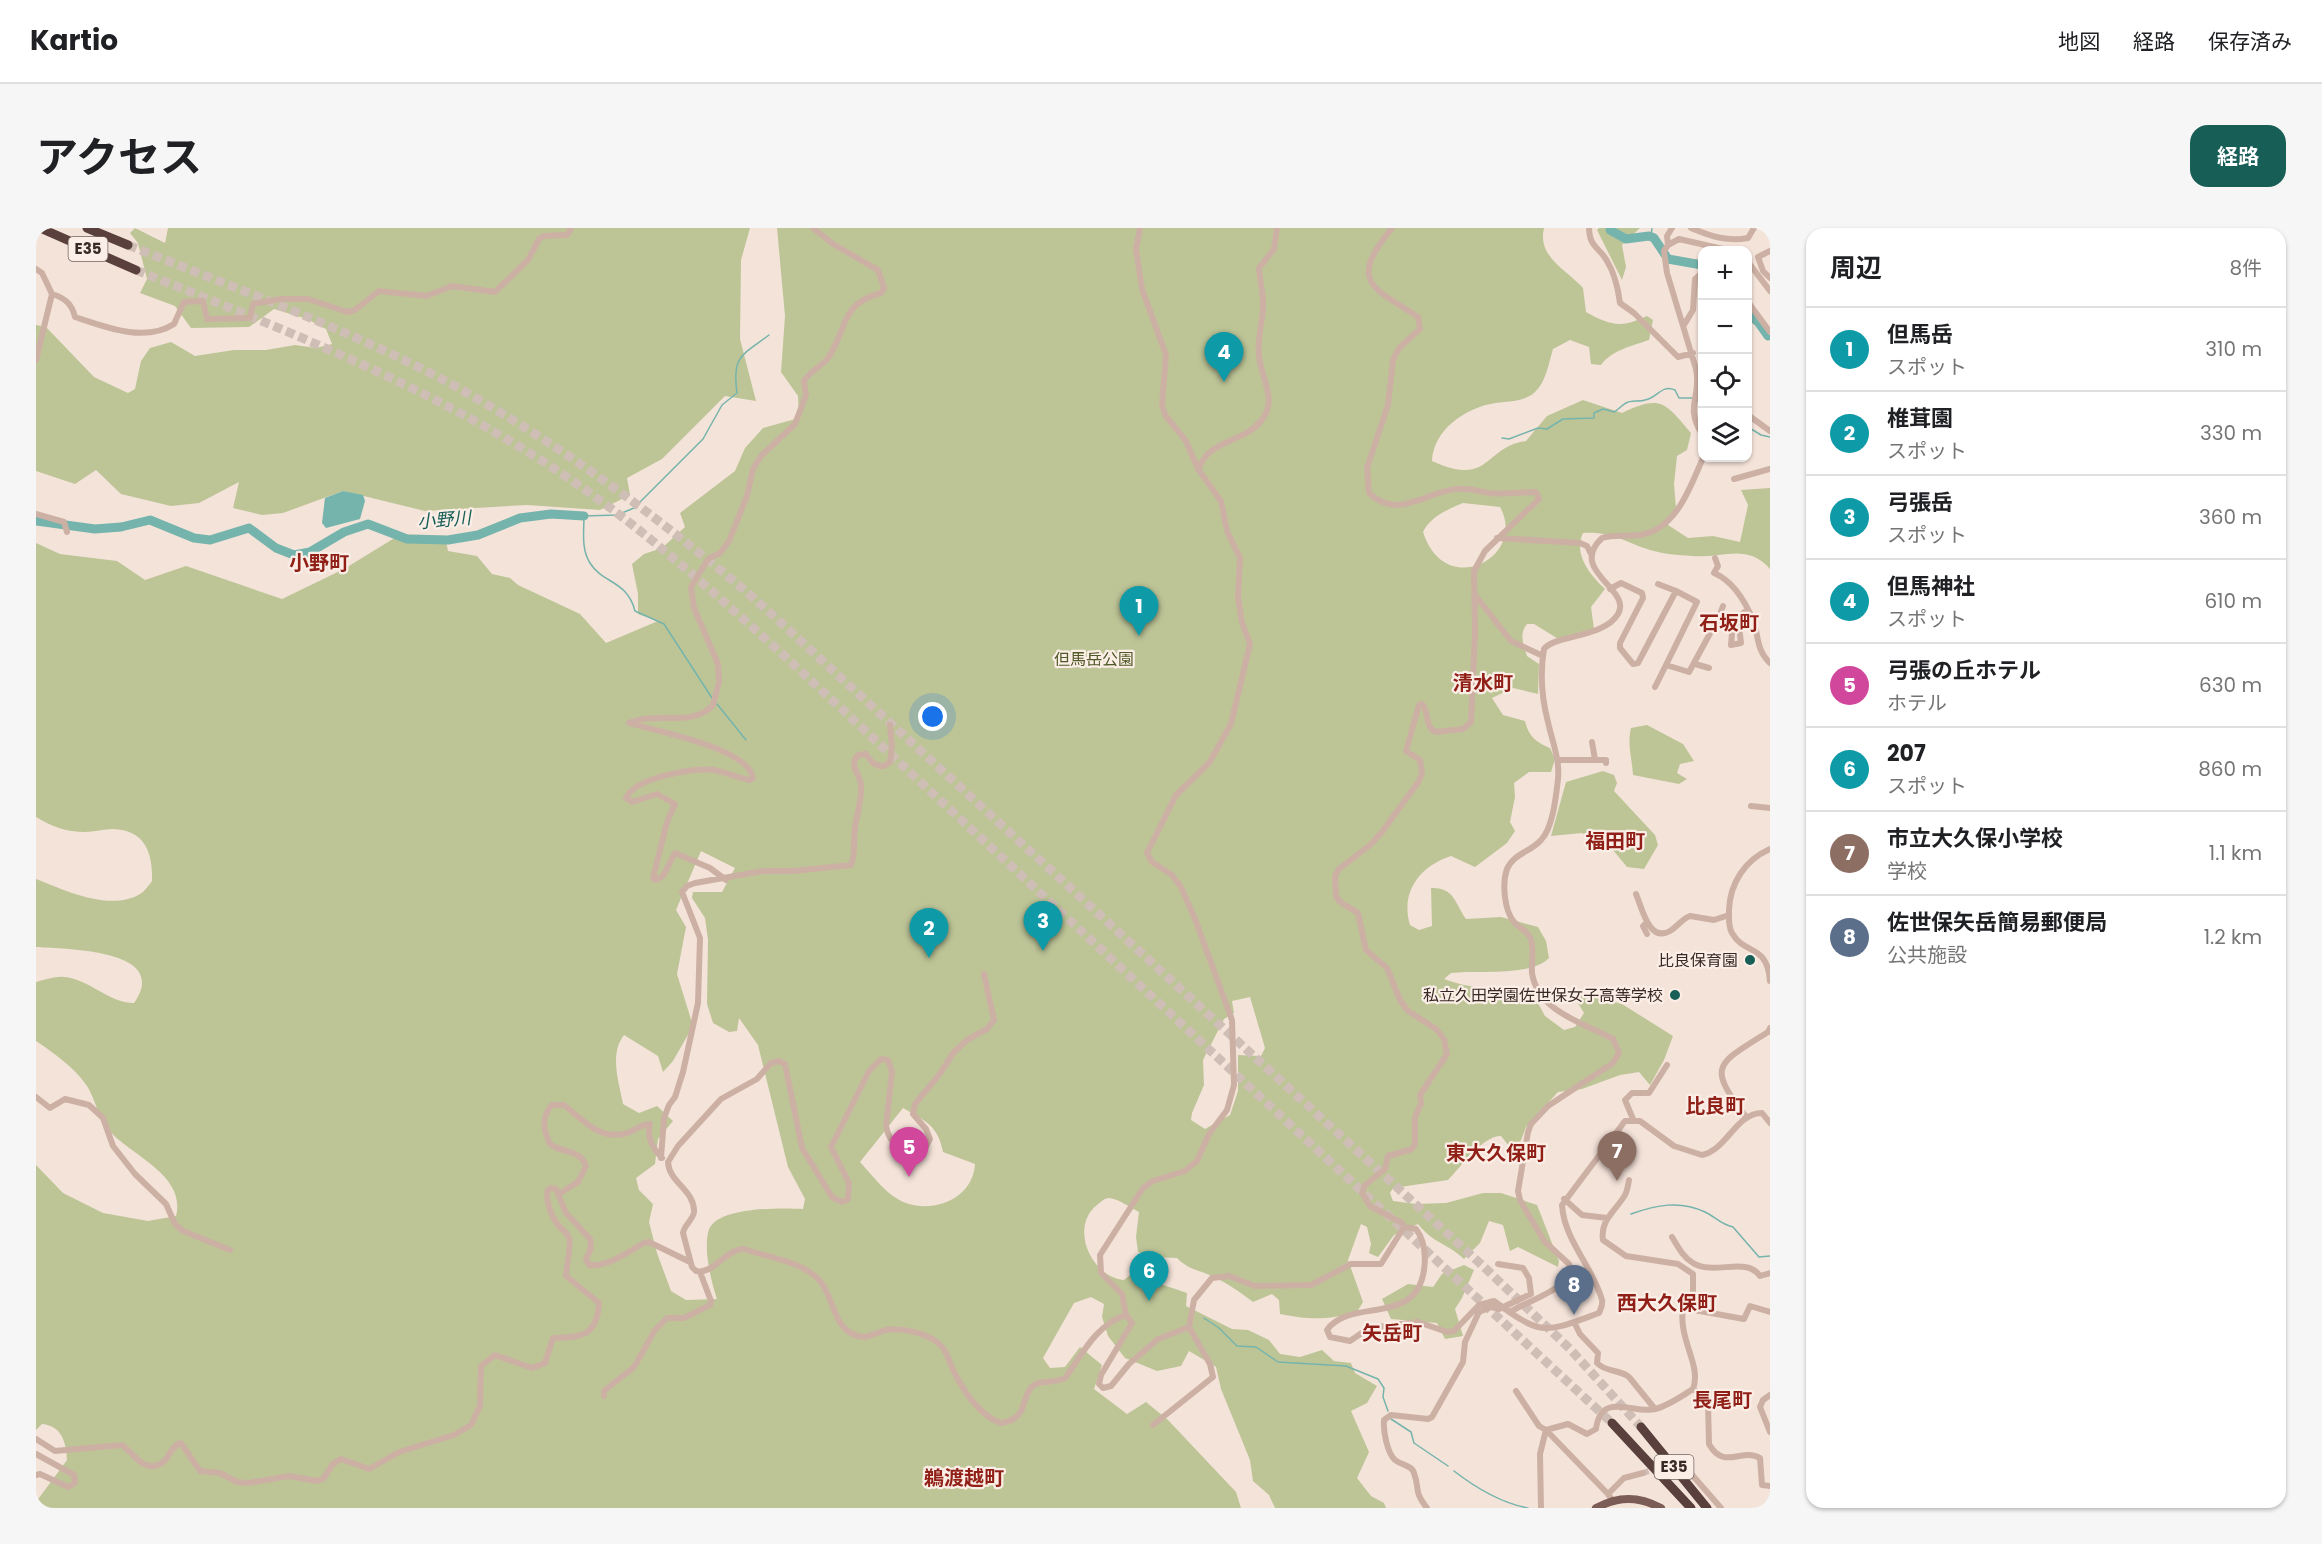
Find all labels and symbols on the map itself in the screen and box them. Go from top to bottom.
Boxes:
road number: E35 [68,237,108,261]
pin: 4 [1204,332,1244,382]
water label: 小野川 [416,505,474,534]
district label: 小野町 [289,549,349,577]
pin: 1 [1120,586,1158,636]
district label: 石坂町 [1699,609,1759,637]
park label: 但馬岳公園 [1054,648,1134,671]
district label: 清水町 [1453,669,1513,697]
your location [918,702,947,731]
district label: 福田町 [1585,827,1645,855]
pin: 3 [1024,902,1062,951]
pin: 2 [910,908,948,958]
place label: 比良保育園 [1658,949,1738,972]
marker: 比良保育園 [1743,953,1757,967]
place label: 私立久田学園佐世保女子高等学校 [1423,984,1663,1007]
marker: 私立久田学園佐世保女子高等学校 [1668,988,1682,1002]
district label: 比良町 [1685,1092,1745,1120]
pin: 5 [890,1128,928,1177]
pin: 7 [1598,1132,1636,1181]
district label: 東大久保町 [1446,1139,1546,1167]
pin: 6 [1130,1252,1168,1301]
pin: 8 [1554,1266,1594,1315]
district label: 西大久保町 [1617,1289,1717,1317]
district label: 矢岳町 [1362,1319,1422,1347]
district label: 長尾町 [1692,1386,1752,1414]
road number: E35 [1654,1455,1694,1479]
district label: 鵜渡越町 [924,1464,1004,1492]

